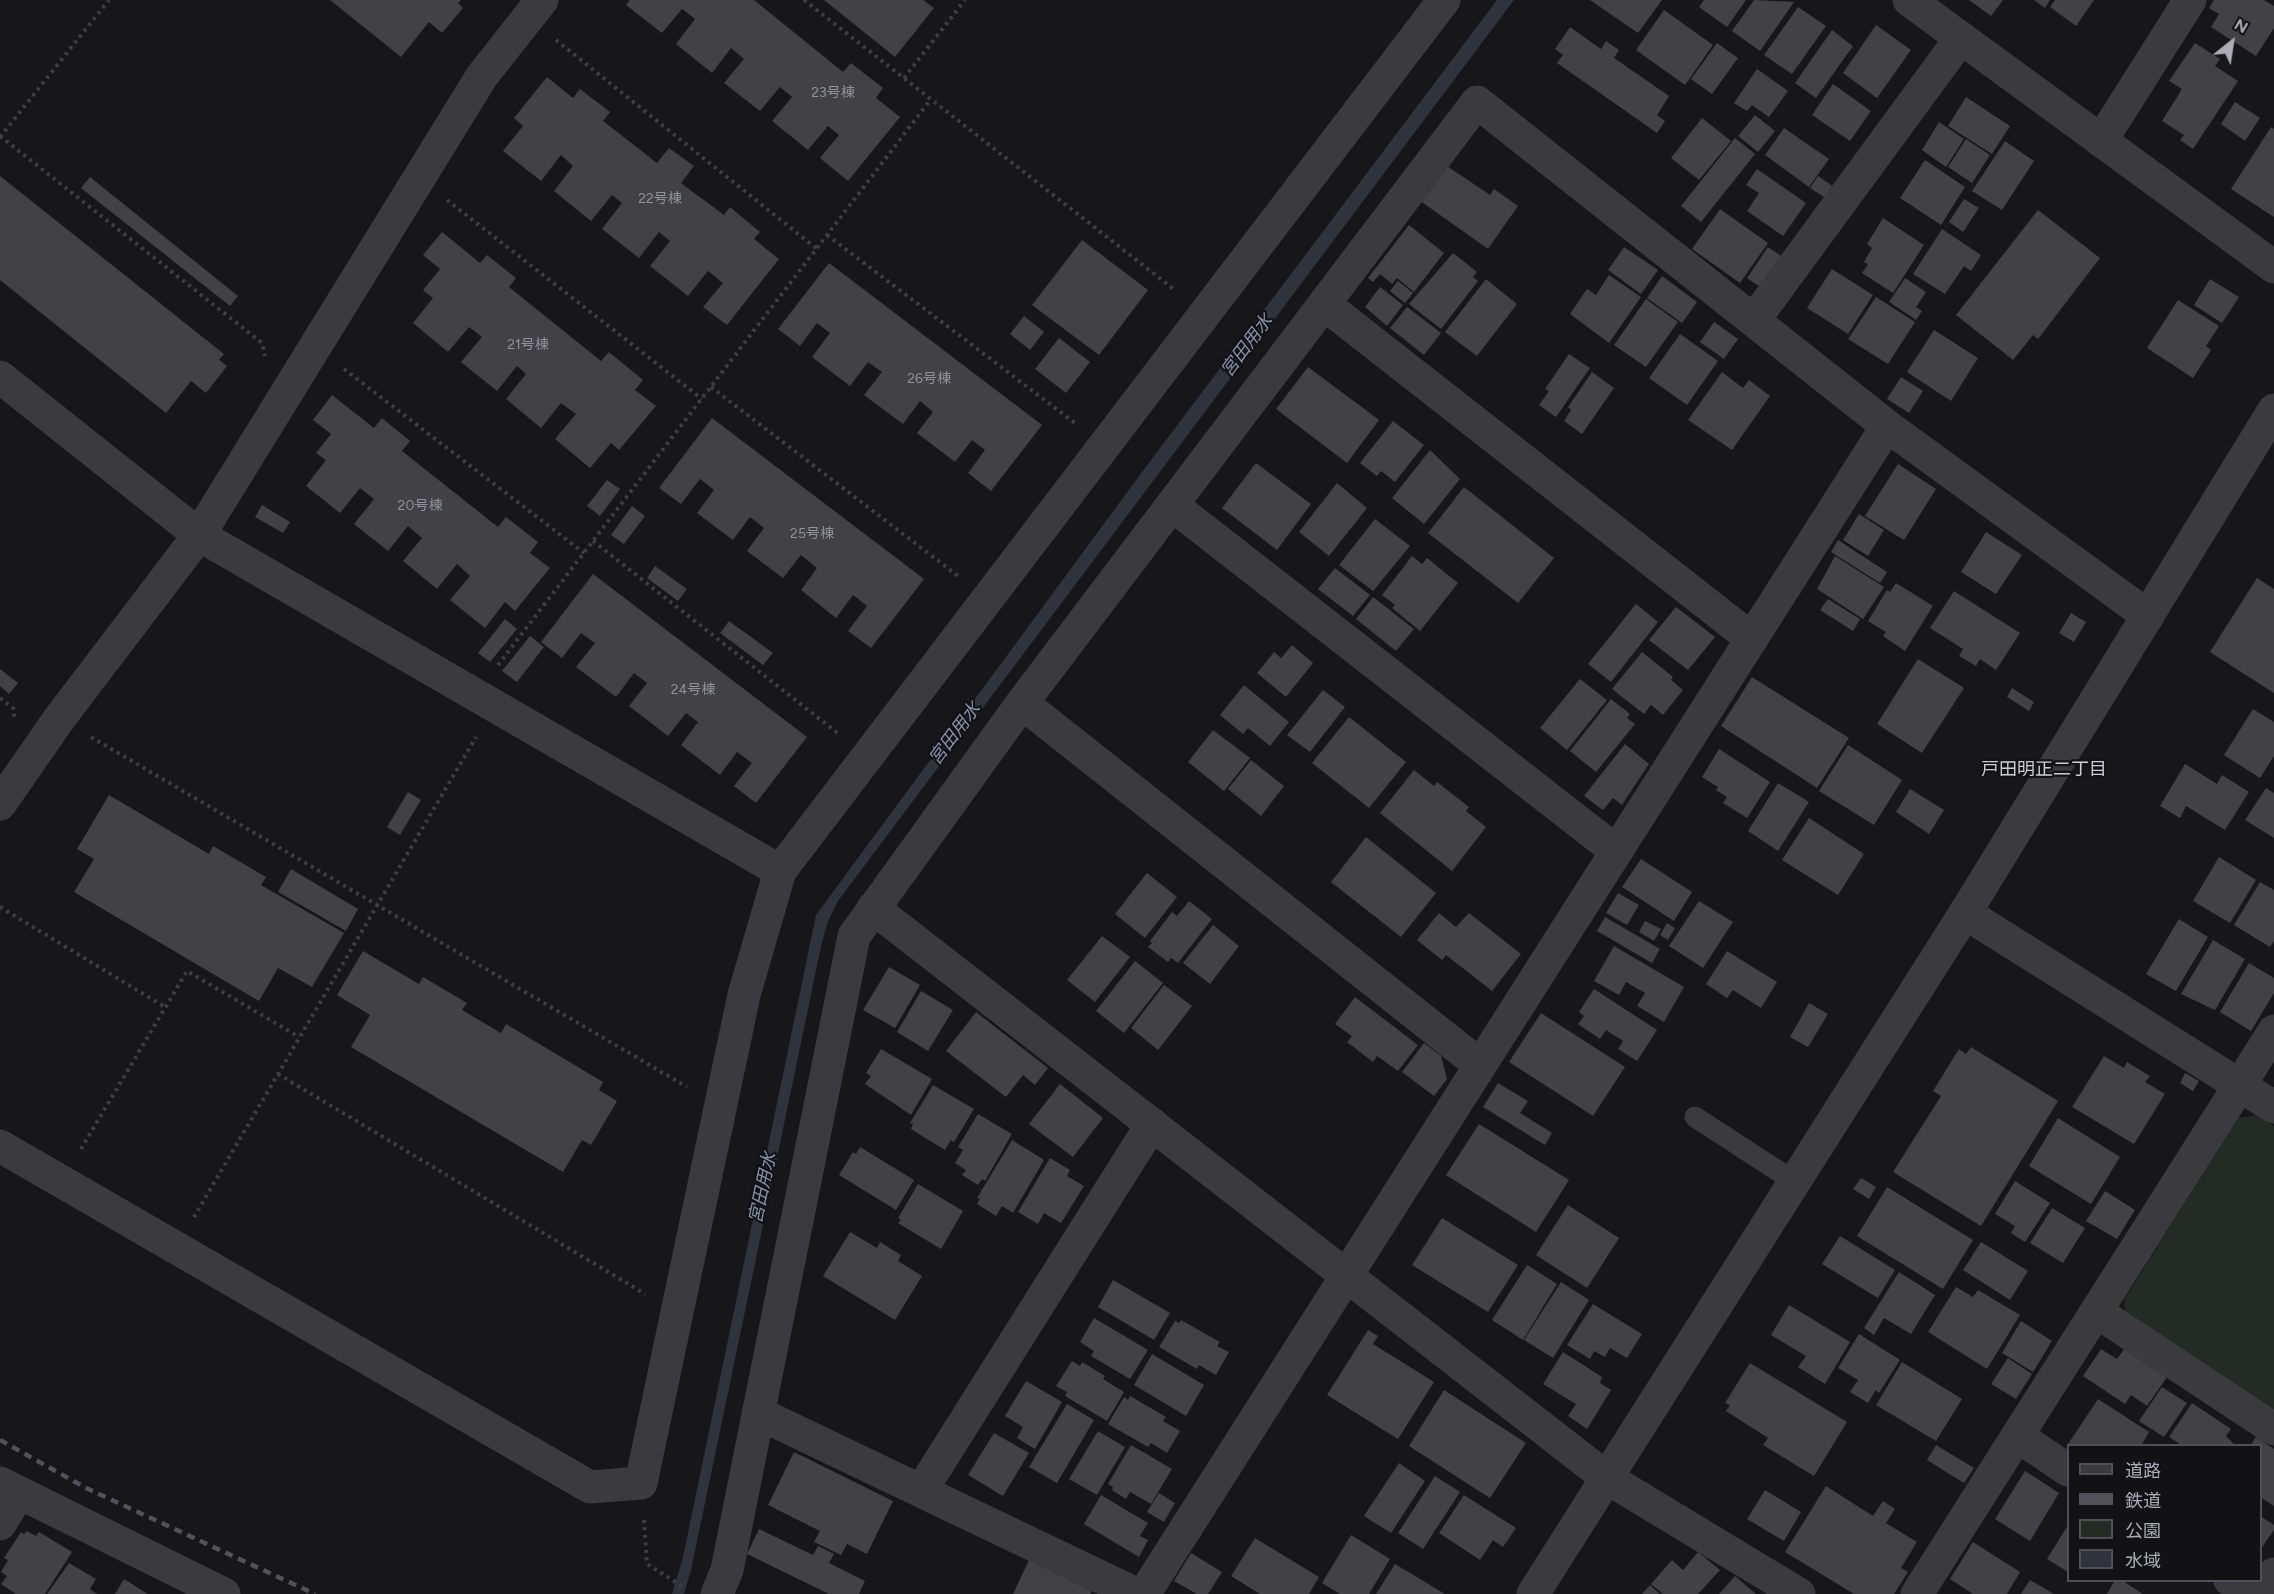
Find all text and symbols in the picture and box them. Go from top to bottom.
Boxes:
north arrow [2202,12,2262,72]
text: N [2231,15,2251,37]
house number: 23号棟 [811,85,855,101]
house number: 22号棟 [638,191,682,207]
water label: 宮田用水 [1217,311,1277,381]
house number: 21号棟 [507,337,549,353]
house number: 26号棟 [907,371,951,387]
house number: 20号棟 [398,498,442,514]
house number: 25号棟 [790,526,834,542]
house number: 24号棟 [671,682,715,698]
water label: 宮田用水 [925,699,985,769]
district label: 戸田明正二丁目 [1981,759,2107,781]
water label: 宮田用水 [745,1151,781,1225]
legend [2067,1444,2262,1582]
text: 道路 [2125,1460,2161,1482]
text: 鉄道 [2125,1490,2161,1512]
text: 公園 [2125,1520,2161,1542]
text: 水域 [2125,1550,2161,1572]

